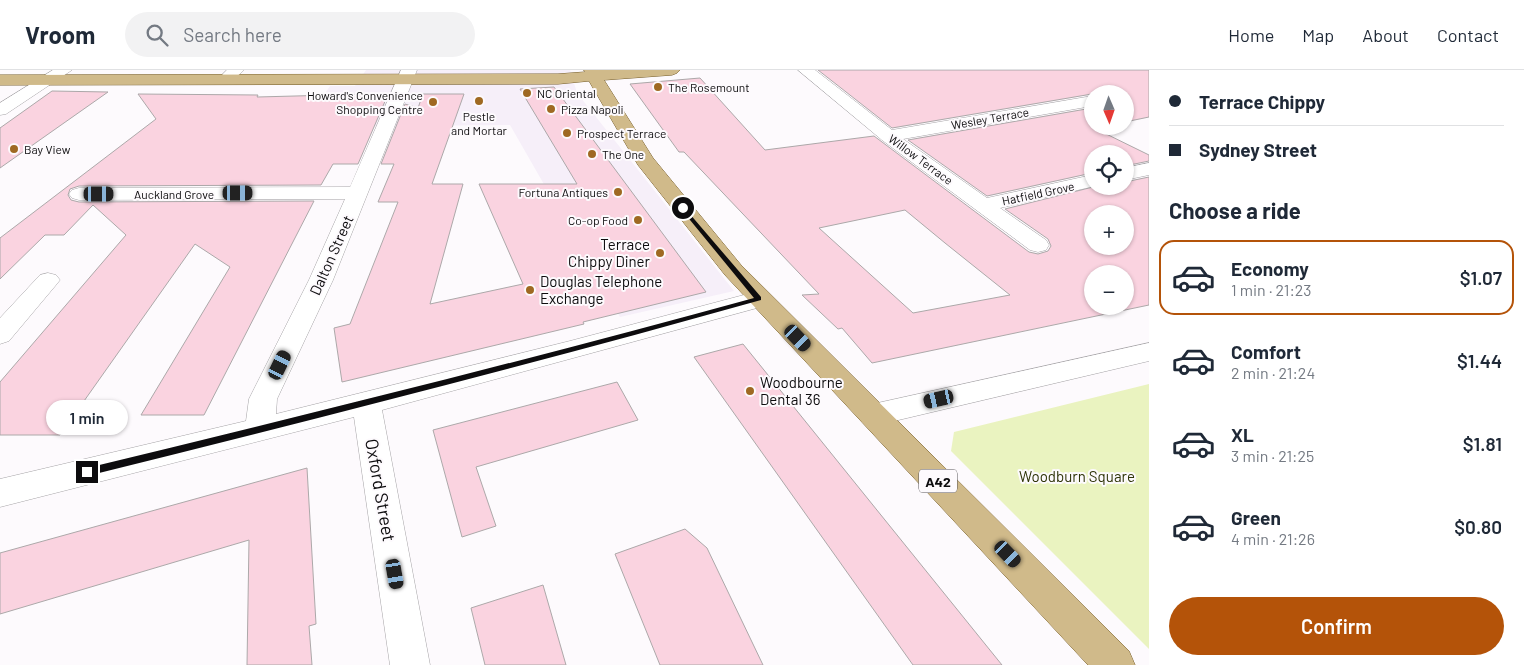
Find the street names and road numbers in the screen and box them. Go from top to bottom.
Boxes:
street label: Wesley Terrace [950,104,1030,132]
street label: Willow Terrace [886,131,956,187]
street label: Hatfield Grove [1001,179,1075,207]
street label: Auckland Grove [134,187,214,201]
street label: Dalton Street [305,212,357,298]
street label: Oxford Street [361,437,401,543]
road number: A42 [919,470,957,492]

